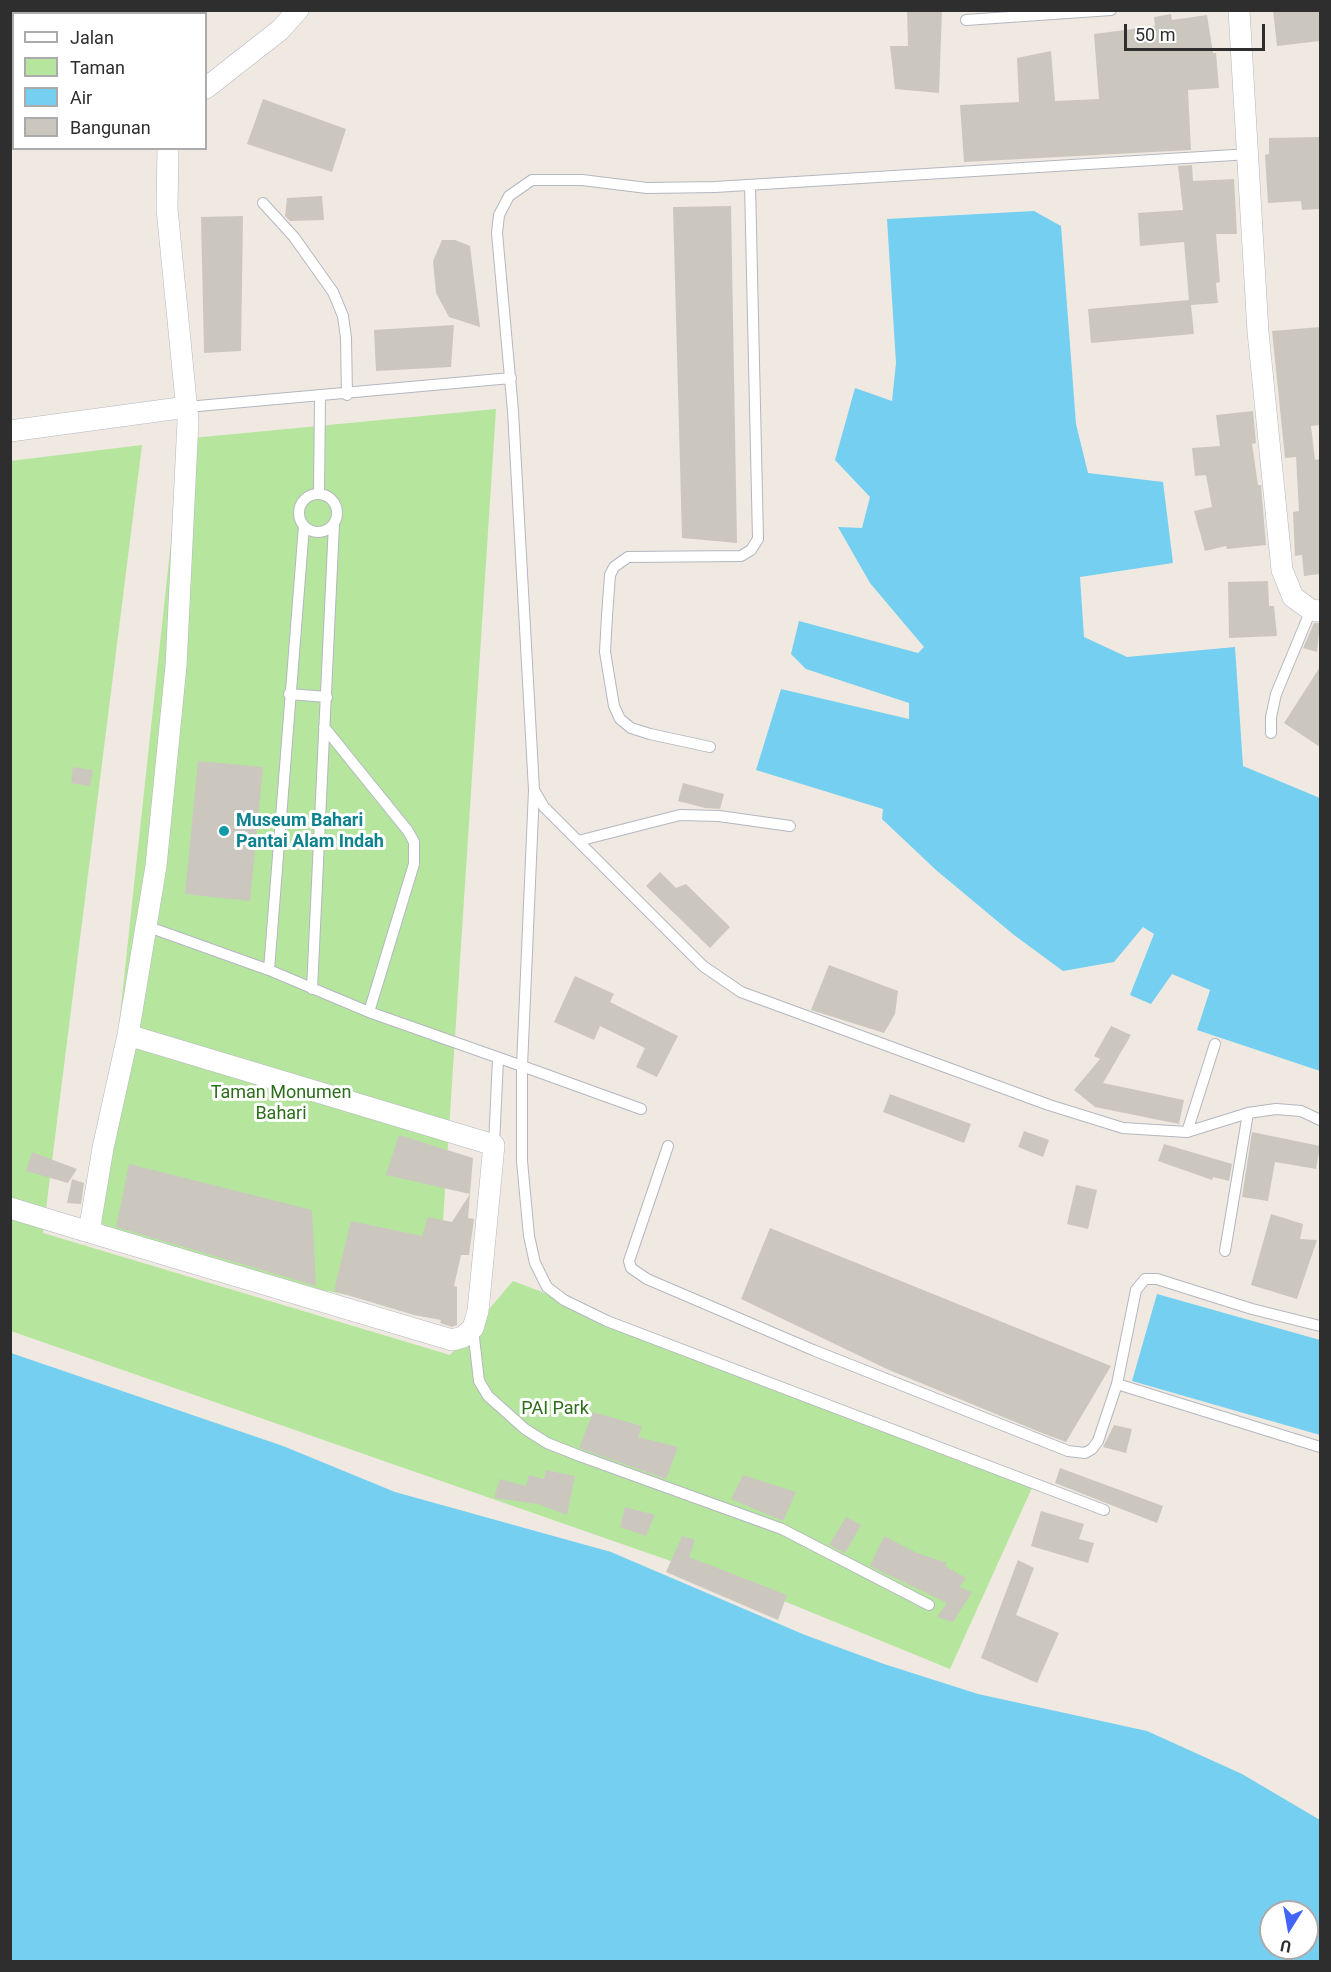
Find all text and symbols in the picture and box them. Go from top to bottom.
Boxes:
legend [12,12,207,150]
scale bar [1127,12,1268,50]
text: 50 m [1135,24,1175,45]
text: Jalan [70,27,114,48]
text: Taman [70,57,125,78]
text: Air [70,87,92,108]
text: Bangunan [70,117,151,138]
place label: Museum Bahari Pantai Alam Indah [236,810,384,852]
marker: Museum Bahari Pantai Alam Indah [217,824,231,838]
park label: Taman Monumen Bahari [211,1082,351,1124]
park label: PAI Park [521,1398,589,1420]
north arrow [1259,1900,1319,1960]
text: U [1279,1936,1293,1957]

